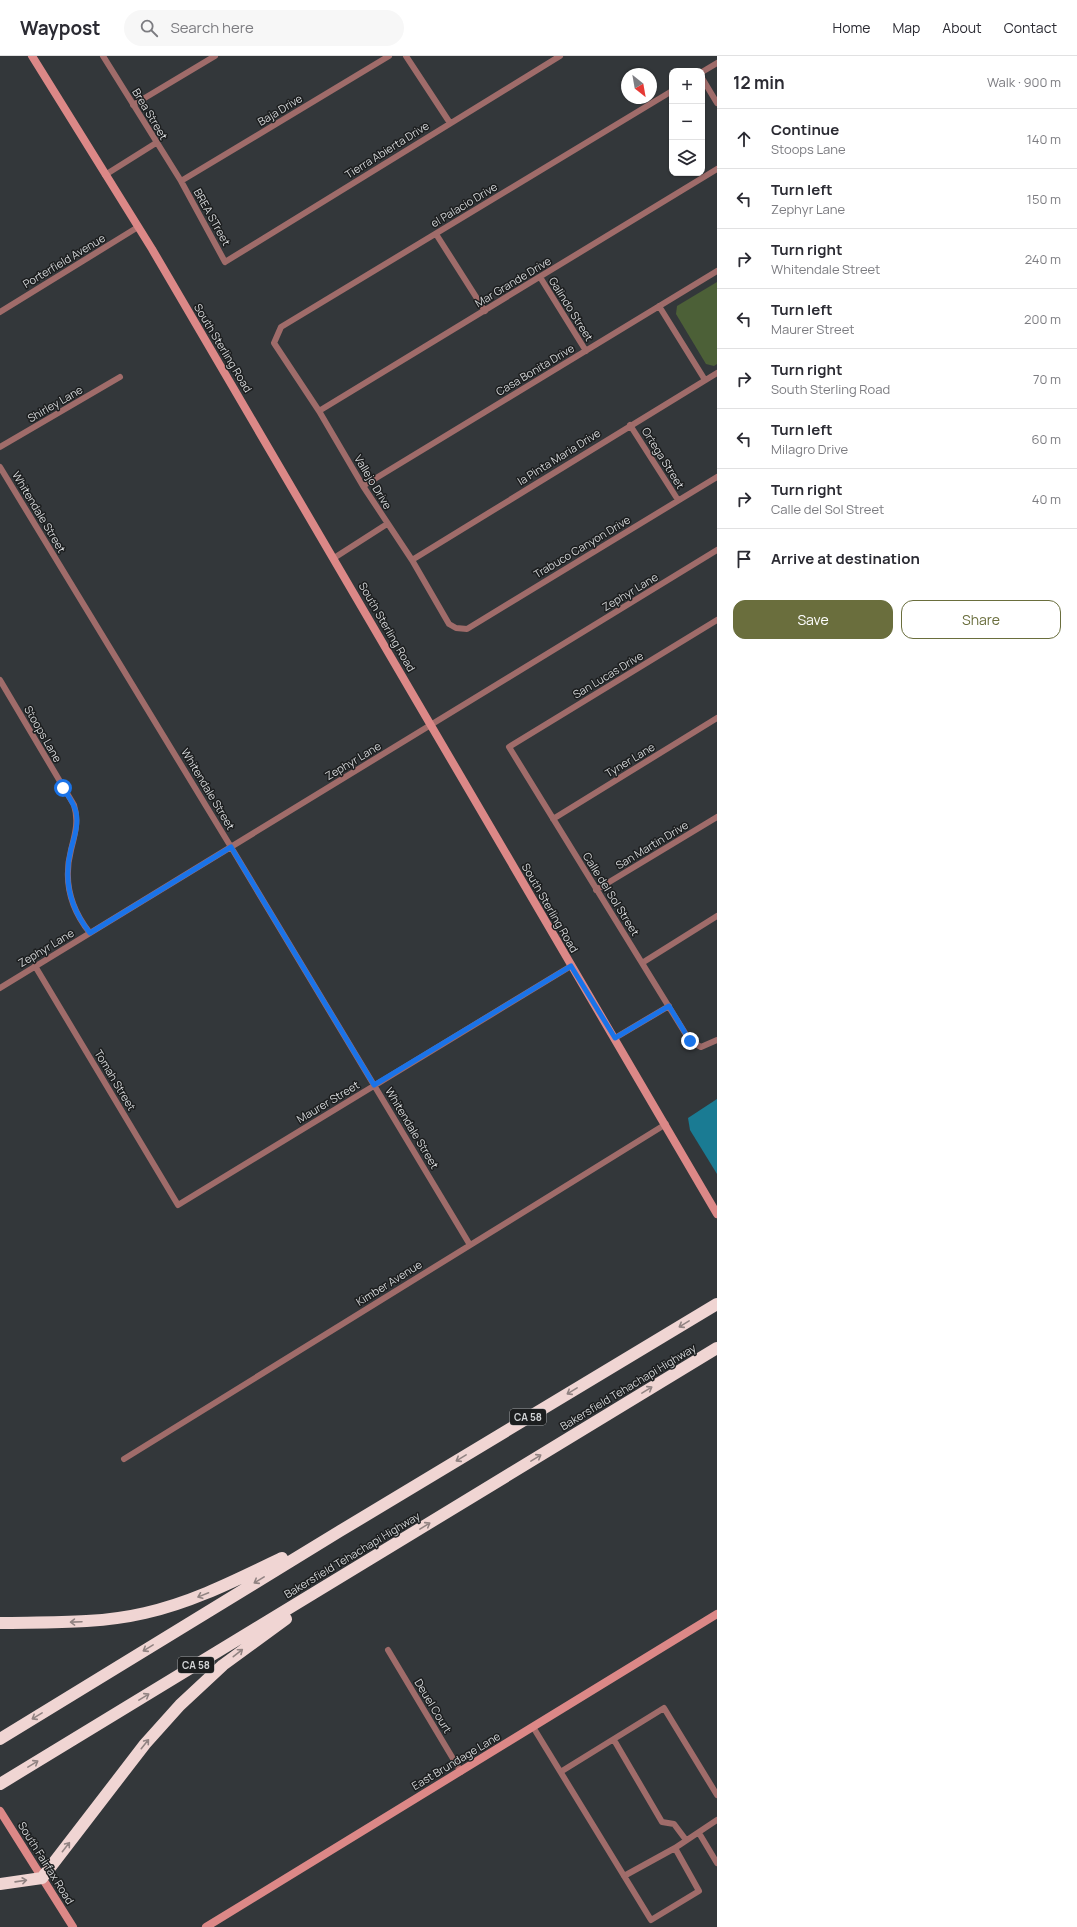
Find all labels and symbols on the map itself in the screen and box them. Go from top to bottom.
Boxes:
north arrow [621,68,657,104]
street label: Brea Street [129,85,172,142]
street label: Baja Drive [255,90,305,129]
street label: Tierra Abierta Drive [342,117,432,181]
street label: el Palacio Drive [428,178,500,230]
street label: BREA STreet [191,186,234,248]
street label: Porterfield Avenue [20,230,108,291]
street label: Mar Grande Drive [472,253,554,310]
street label: Galindo Street [546,274,597,344]
street label: South Sterling Road [191,301,256,395]
street label: Casa Bonita Drive [493,340,577,399]
street label: Shirley Lane [24,381,86,425]
street label: Ortega Street [639,424,688,491]
street label: la Pinta Maria Drive [514,425,604,488]
street label: Vallejo Drive [351,452,396,512]
street label: Whitendale Street [9,468,70,555]
street label: Trabuco Canyon Drive [531,511,633,581]
street label: Zephyr Lane [599,569,661,614]
street label: South Sterling Road [356,579,419,674]
street label: San Lucas Drive [570,647,646,702]
street label: Stoops Lane [21,703,66,765]
street label: Zephyr Lane [322,738,384,783]
street label: Tyner Lane [602,739,658,780]
street label: Whitendale Street [178,745,239,832]
route start [54,779,72,797]
street label: San Martin Drive [613,817,691,872]
street label: Calle del Sol Street [580,849,643,938]
street label: South Sterling Road [519,860,582,955]
street label: Zephyr Lane [15,925,77,970]
route end [681,1032,699,1050]
street label: Tomah Street [91,1046,140,1113]
street label: Maurer Street [294,1077,362,1126]
street label: Whitendale Street [382,1084,443,1171]
street label: Kimber Avenue [353,1256,425,1309]
one-way arrow [679,1320,690,1328]
street label: Bakersfield Tehachapi Highway [557,1340,699,1433]
one-way arrow [641,1386,653,1394]
one-way arrow [567,1387,578,1395]
road number: CA 58 [510,1409,546,1425]
one-way arrow [456,1454,467,1462]
one-way arrow [530,1454,541,1462]
street label: Bakersfield Tehachapi Highway [281,1508,423,1601]
one-way arrow [419,1521,431,1529]
one-way arrow [253,1577,265,1585]
one-way arrow [197,1592,209,1599]
one-way arrow [70,1618,83,1625]
one-way arrow [142,1645,154,1653]
one-way arrow [232,1649,243,1658]
road number: CA 58 [178,1657,214,1673]
street label: Deuel Court [411,1676,456,1736]
one-way arrow [138,1692,150,1700]
one-way arrow [32,1712,43,1720]
street label: East Brundage Lane [409,1728,503,1793]
one-way arrow [141,1739,150,1749]
one-way arrow [27,1760,39,1768]
street label: South Fairfax Road [15,1819,78,1907]
one-way arrow [61,1841,70,1852]
one-way arrow [14,1877,27,1885]

